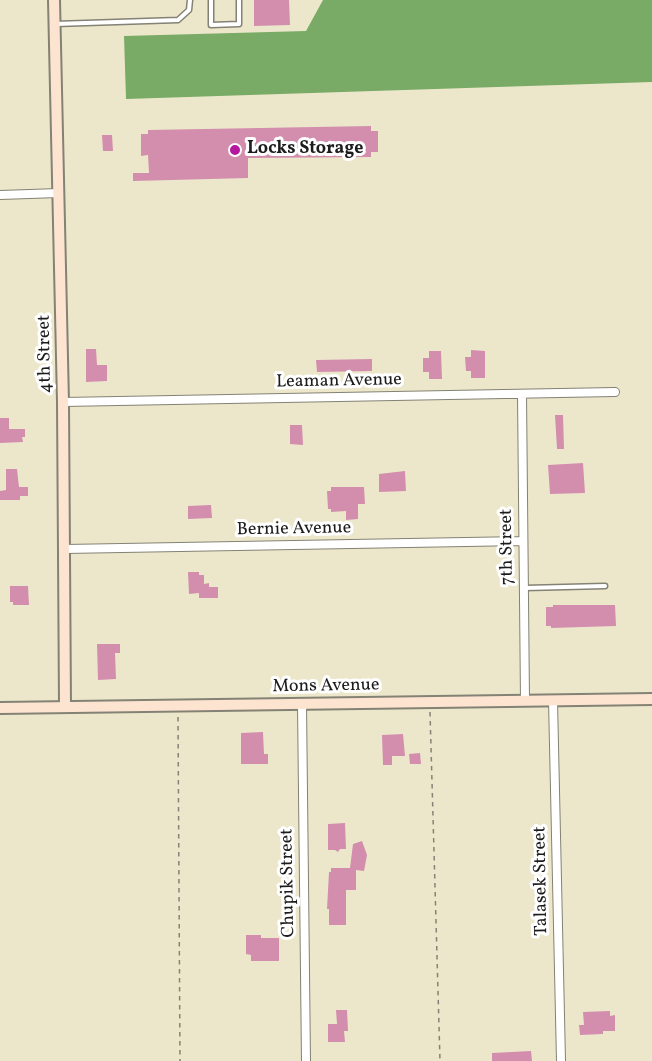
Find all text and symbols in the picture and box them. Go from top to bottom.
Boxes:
place label: Locks Storage [247,139,364,161]
marker: Locks Storage [228,143,242,157]
street label: 4th Street [35,315,57,393]
street label: Leaman Avenue [276,370,402,394]
street label: 7th Street [497,509,519,585]
street label: Bernie Avenue [237,518,351,542]
street label: Mons Avenue [272,675,380,699]
street label: Talasek Street [530,826,554,936]
street label: Chupik Street [277,828,301,938]

